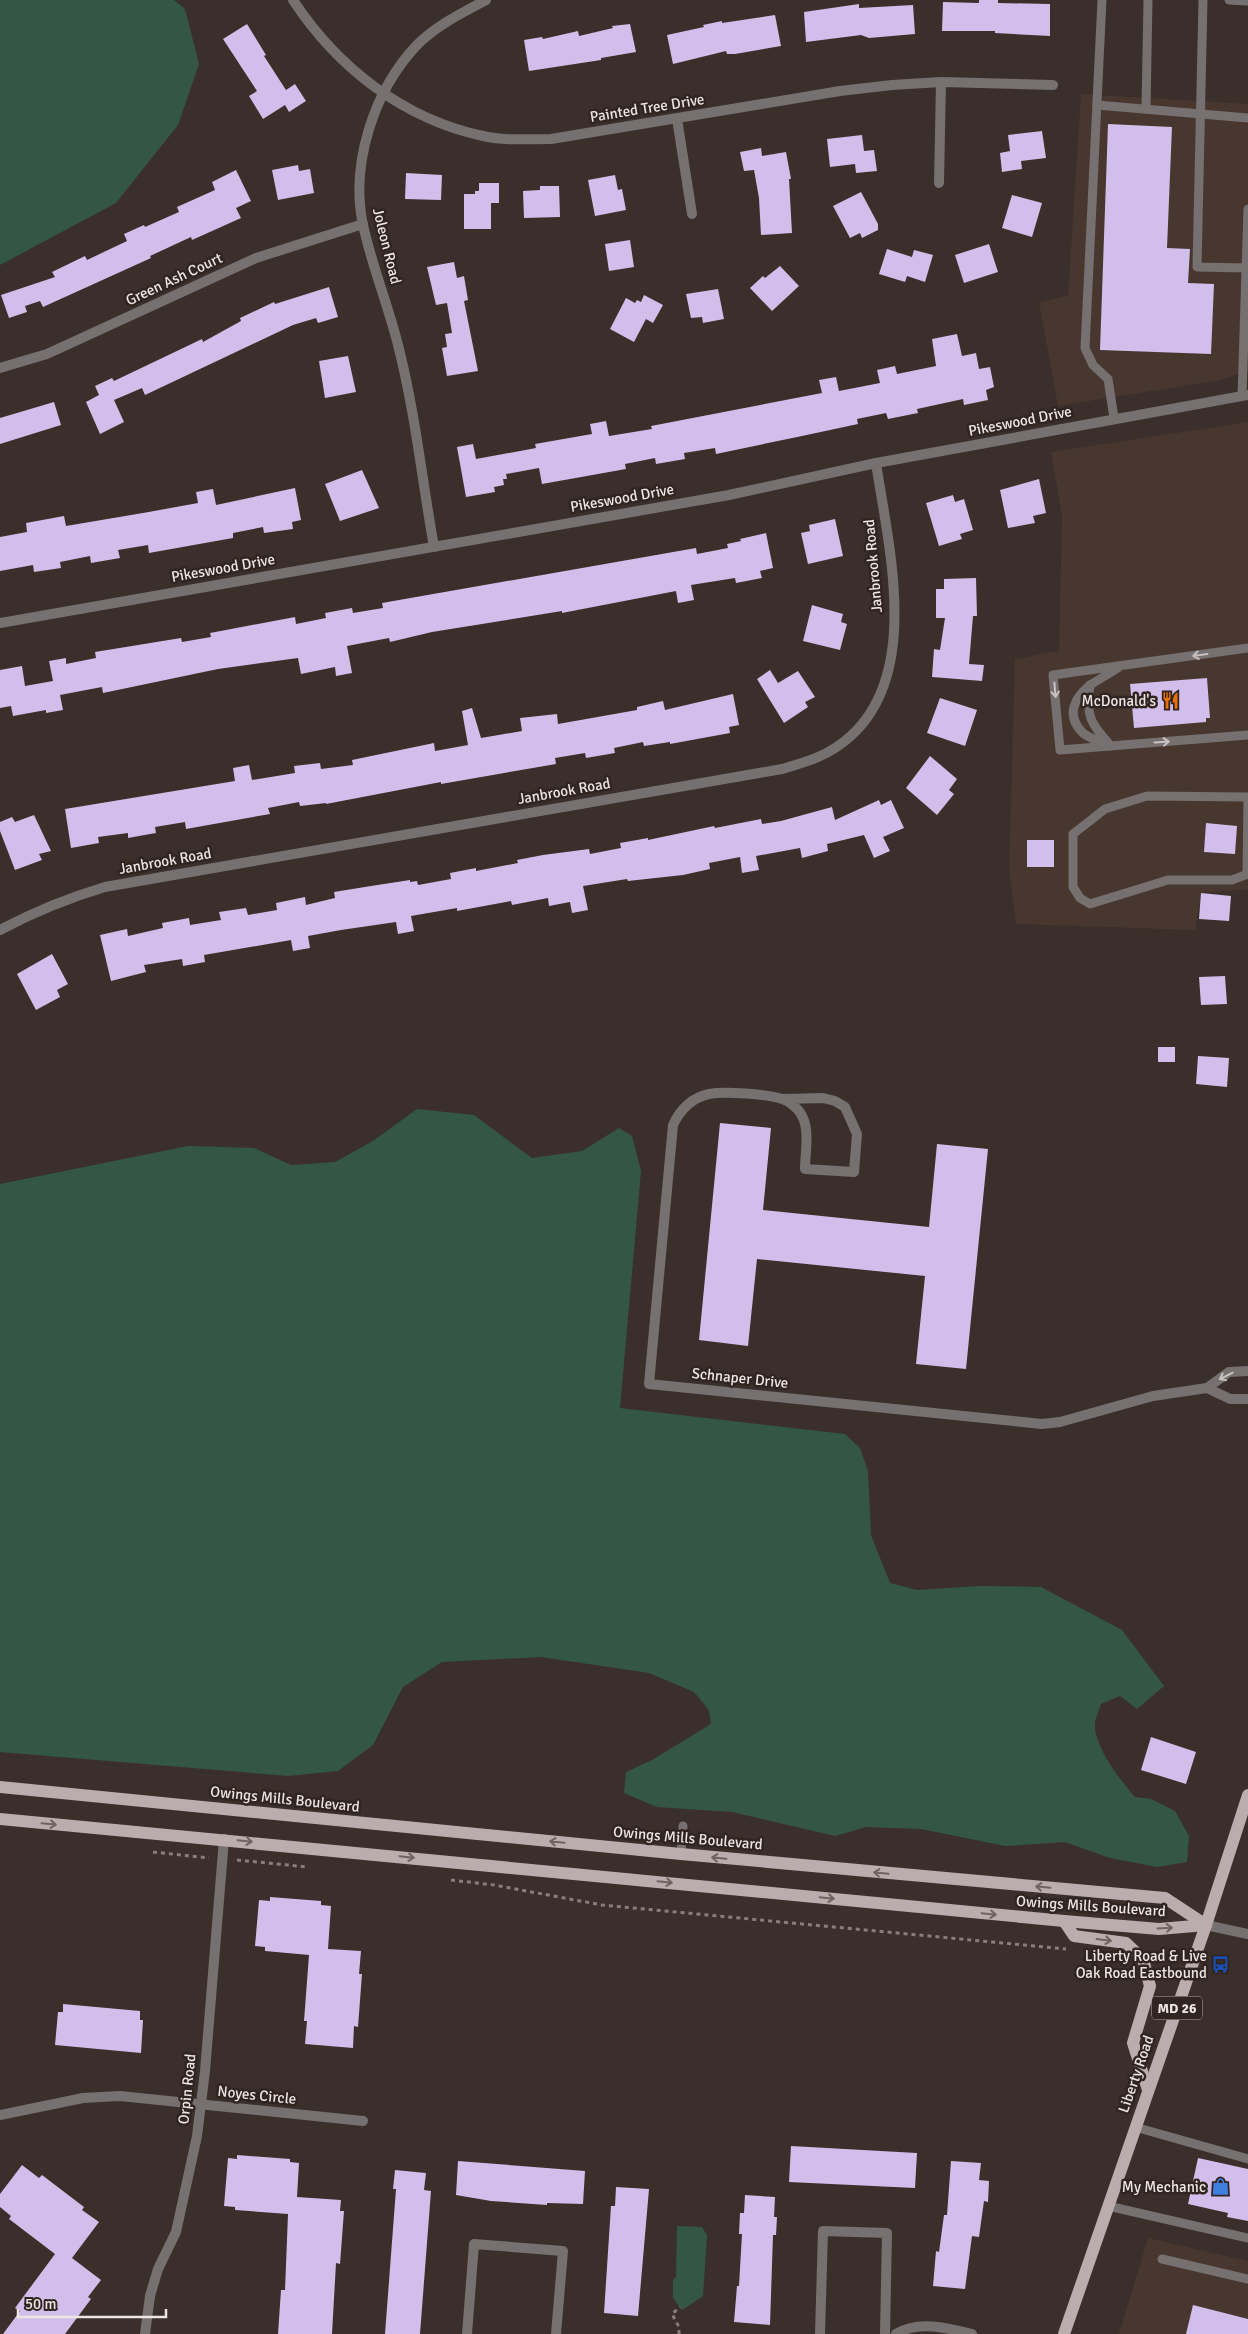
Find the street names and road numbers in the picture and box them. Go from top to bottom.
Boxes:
street label: Painted Tree Drive [588,90,706,126]
street label: Joleon Road [369,206,405,286]
street label: Green Ash Court [123,249,225,309]
street label: Pikeswood Drive [967,402,1073,440]
street label: Pikeswood Drive [569,480,675,516]
street label: Janbrook Road [860,518,886,614]
street label: Pikeswood Drive [170,550,276,586]
street label: Janbrook Road [516,774,612,808]
street label: Janbrook Road [117,844,213,878]
street label: Schnaper Drive [691,1364,789,1392]
street label: Owings Mills Boulevard [209,1782,361,1816]
street label: Owings Mills Boulevard [612,1822,764,1854]
street label: Owings Mills Boulevard [1016,1892,1166,1920]
road number: MD 26 [1152,1996,1202,2020]
street label: Liberty Road [1114,2033,1158,2115]
street label: Orpin Road [174,2053,200,2125]
street label: Noyes Circle [217,2082,297,2108]

